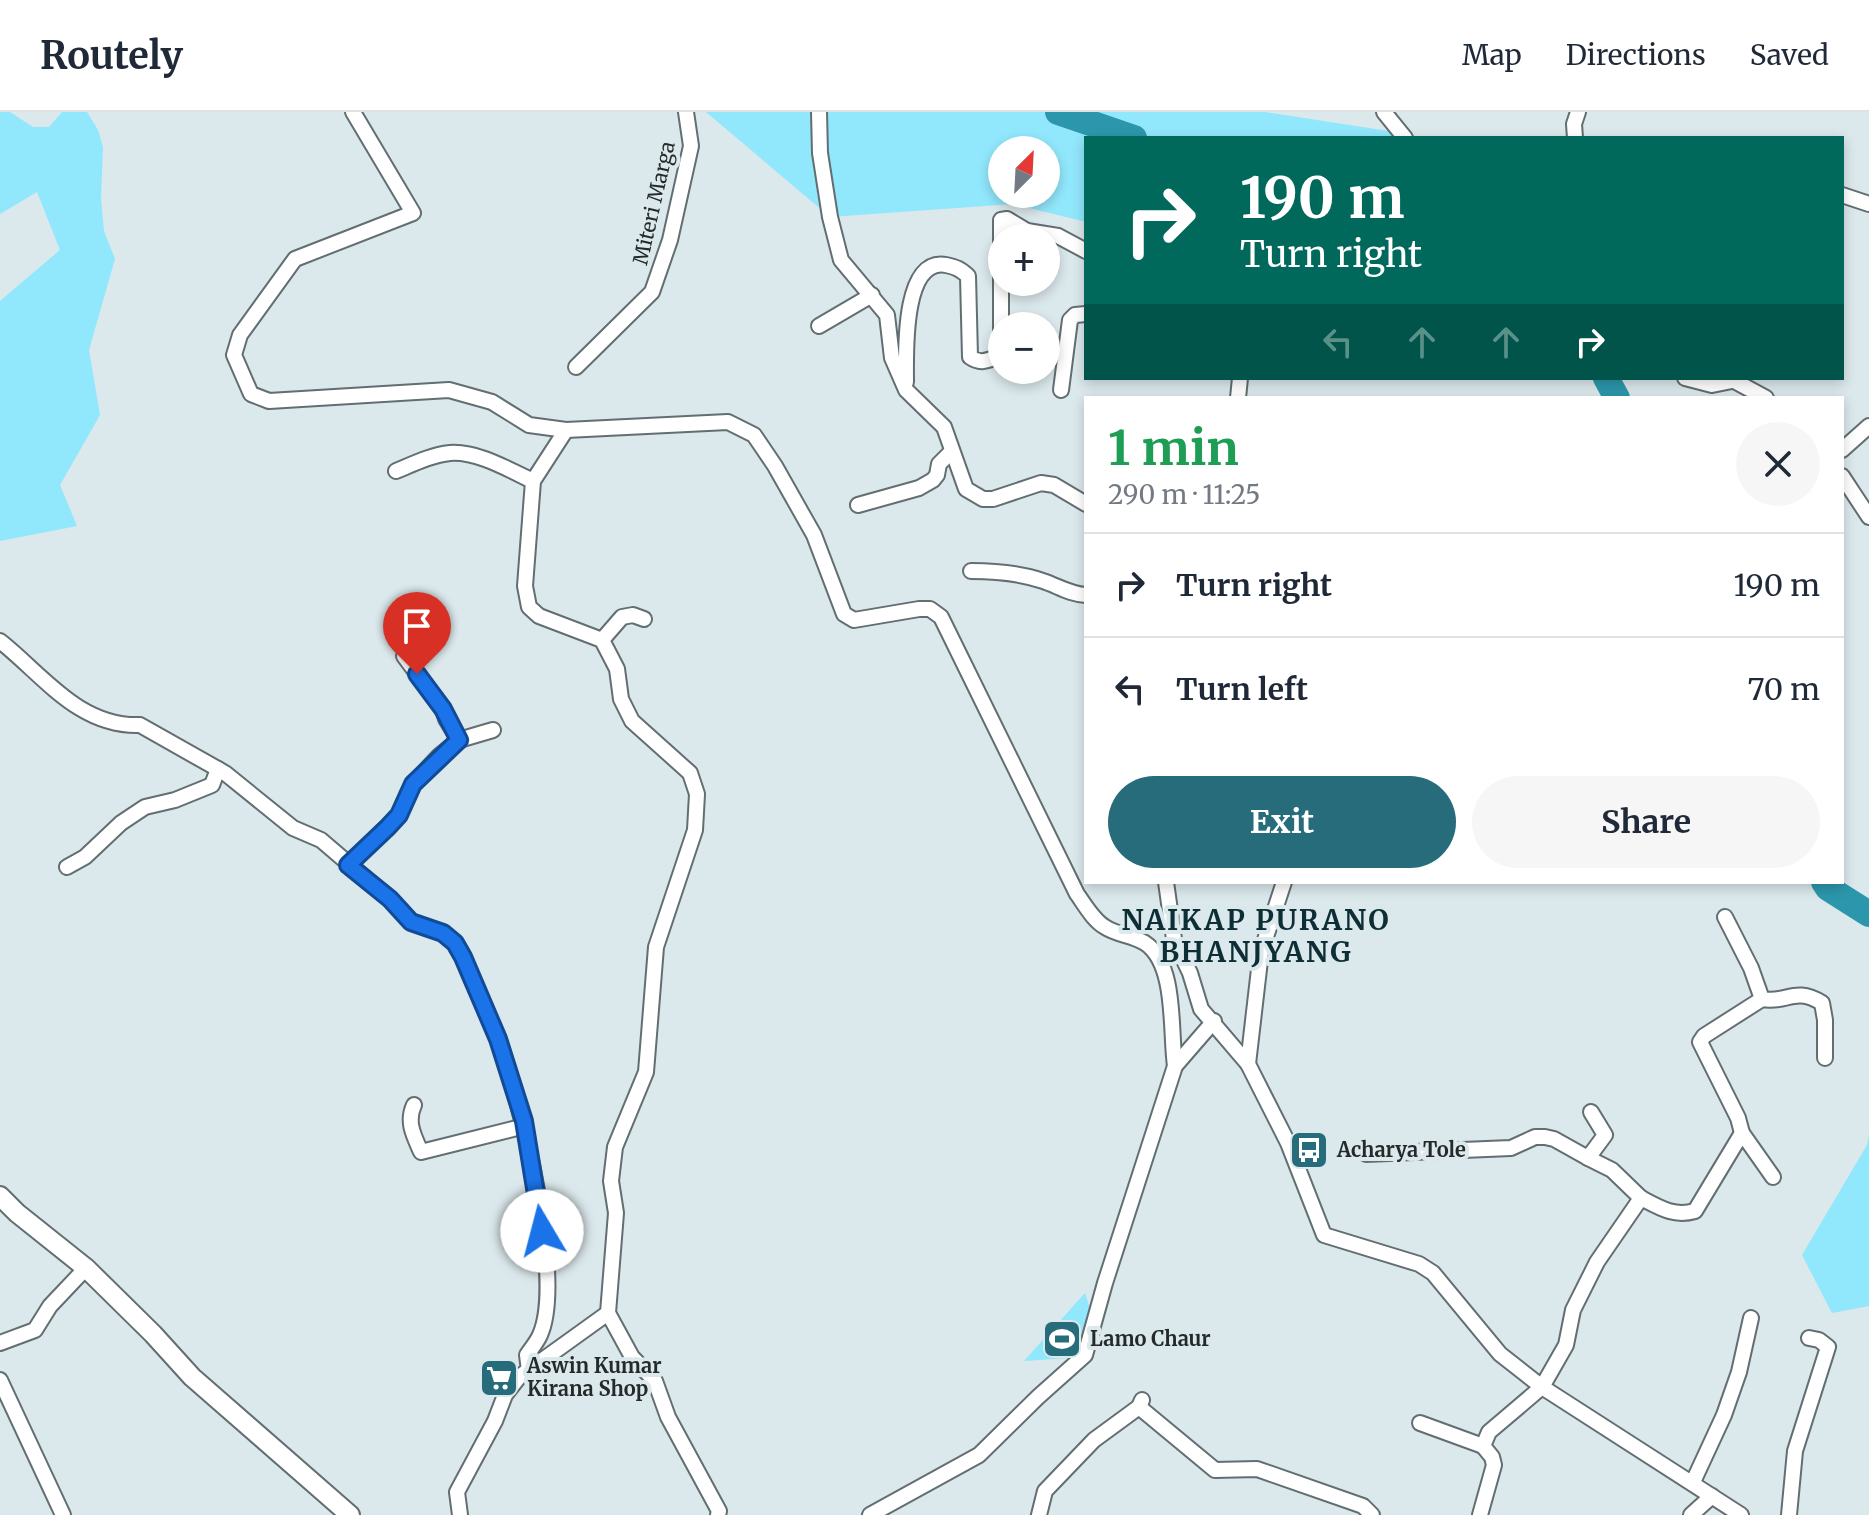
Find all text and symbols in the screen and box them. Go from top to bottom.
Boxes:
text: Routely [40,32,183,79]
text: Map [1462,37,1522,73]
text: Directions [1566,37,1706,73]
text: Saved [1750,37,1829,73]
north arrow [988,136,1060,208]
map controls [988,136,1060,384]
street label: Miteri Marga [627,138,680,267]
text: 190 m [1240,163,1405,233]
icon: right [1108,168,1212,272]
button: + [988,224,1060,296]
text: Turn right [1240,232,1422,277]
button: − [988,312,1060,384]
icon: left [1316,320,1360,364]
icon: ahead [1400,320,1444,364]
icon: ahead [1484,320,1528,364]
icon: right [1568,320,1612,364]
text: 1 min [1108,418,1239,478]
button: close [1736,422,1820,506]
text: 290 m · 11:25 [1108,478,1260,511]
icon: right [1108,563,1152,607]
text: Turn right [1176,566,1332,604]
text: 190 m [1733,566,1820,604]
pin [383,592,451,674]
icon: arrive [395,604,439,648]
icon: left [1108,667,1152,711]
text: Turn left [1176,670,1308,708]
text: 70 m [1747,670,1820,708]
button: Exit [1108,776,1456,868]
button: Share [1472,776,1820,868]
district label: NAIKAP PURANO BHANJYANG [1121,902,1391,970]
bus stop icon: Acharya Tole [1288,1129,1330,1171]
place label: Acharya Tole [1336,1137,1466,1162]
position arrow [500,1189,584,1273]
sports icon: Lamo Chaur [1041,1318,1083,1360]
place label: Lamo Chaur [1090,1326,1211,1351]
place label: Aswin Kumar Kirana Shop [526,1353,661,1401]
supermarket icon: Aswin Kumar Kirana Shop [478,1357,520,1399]

